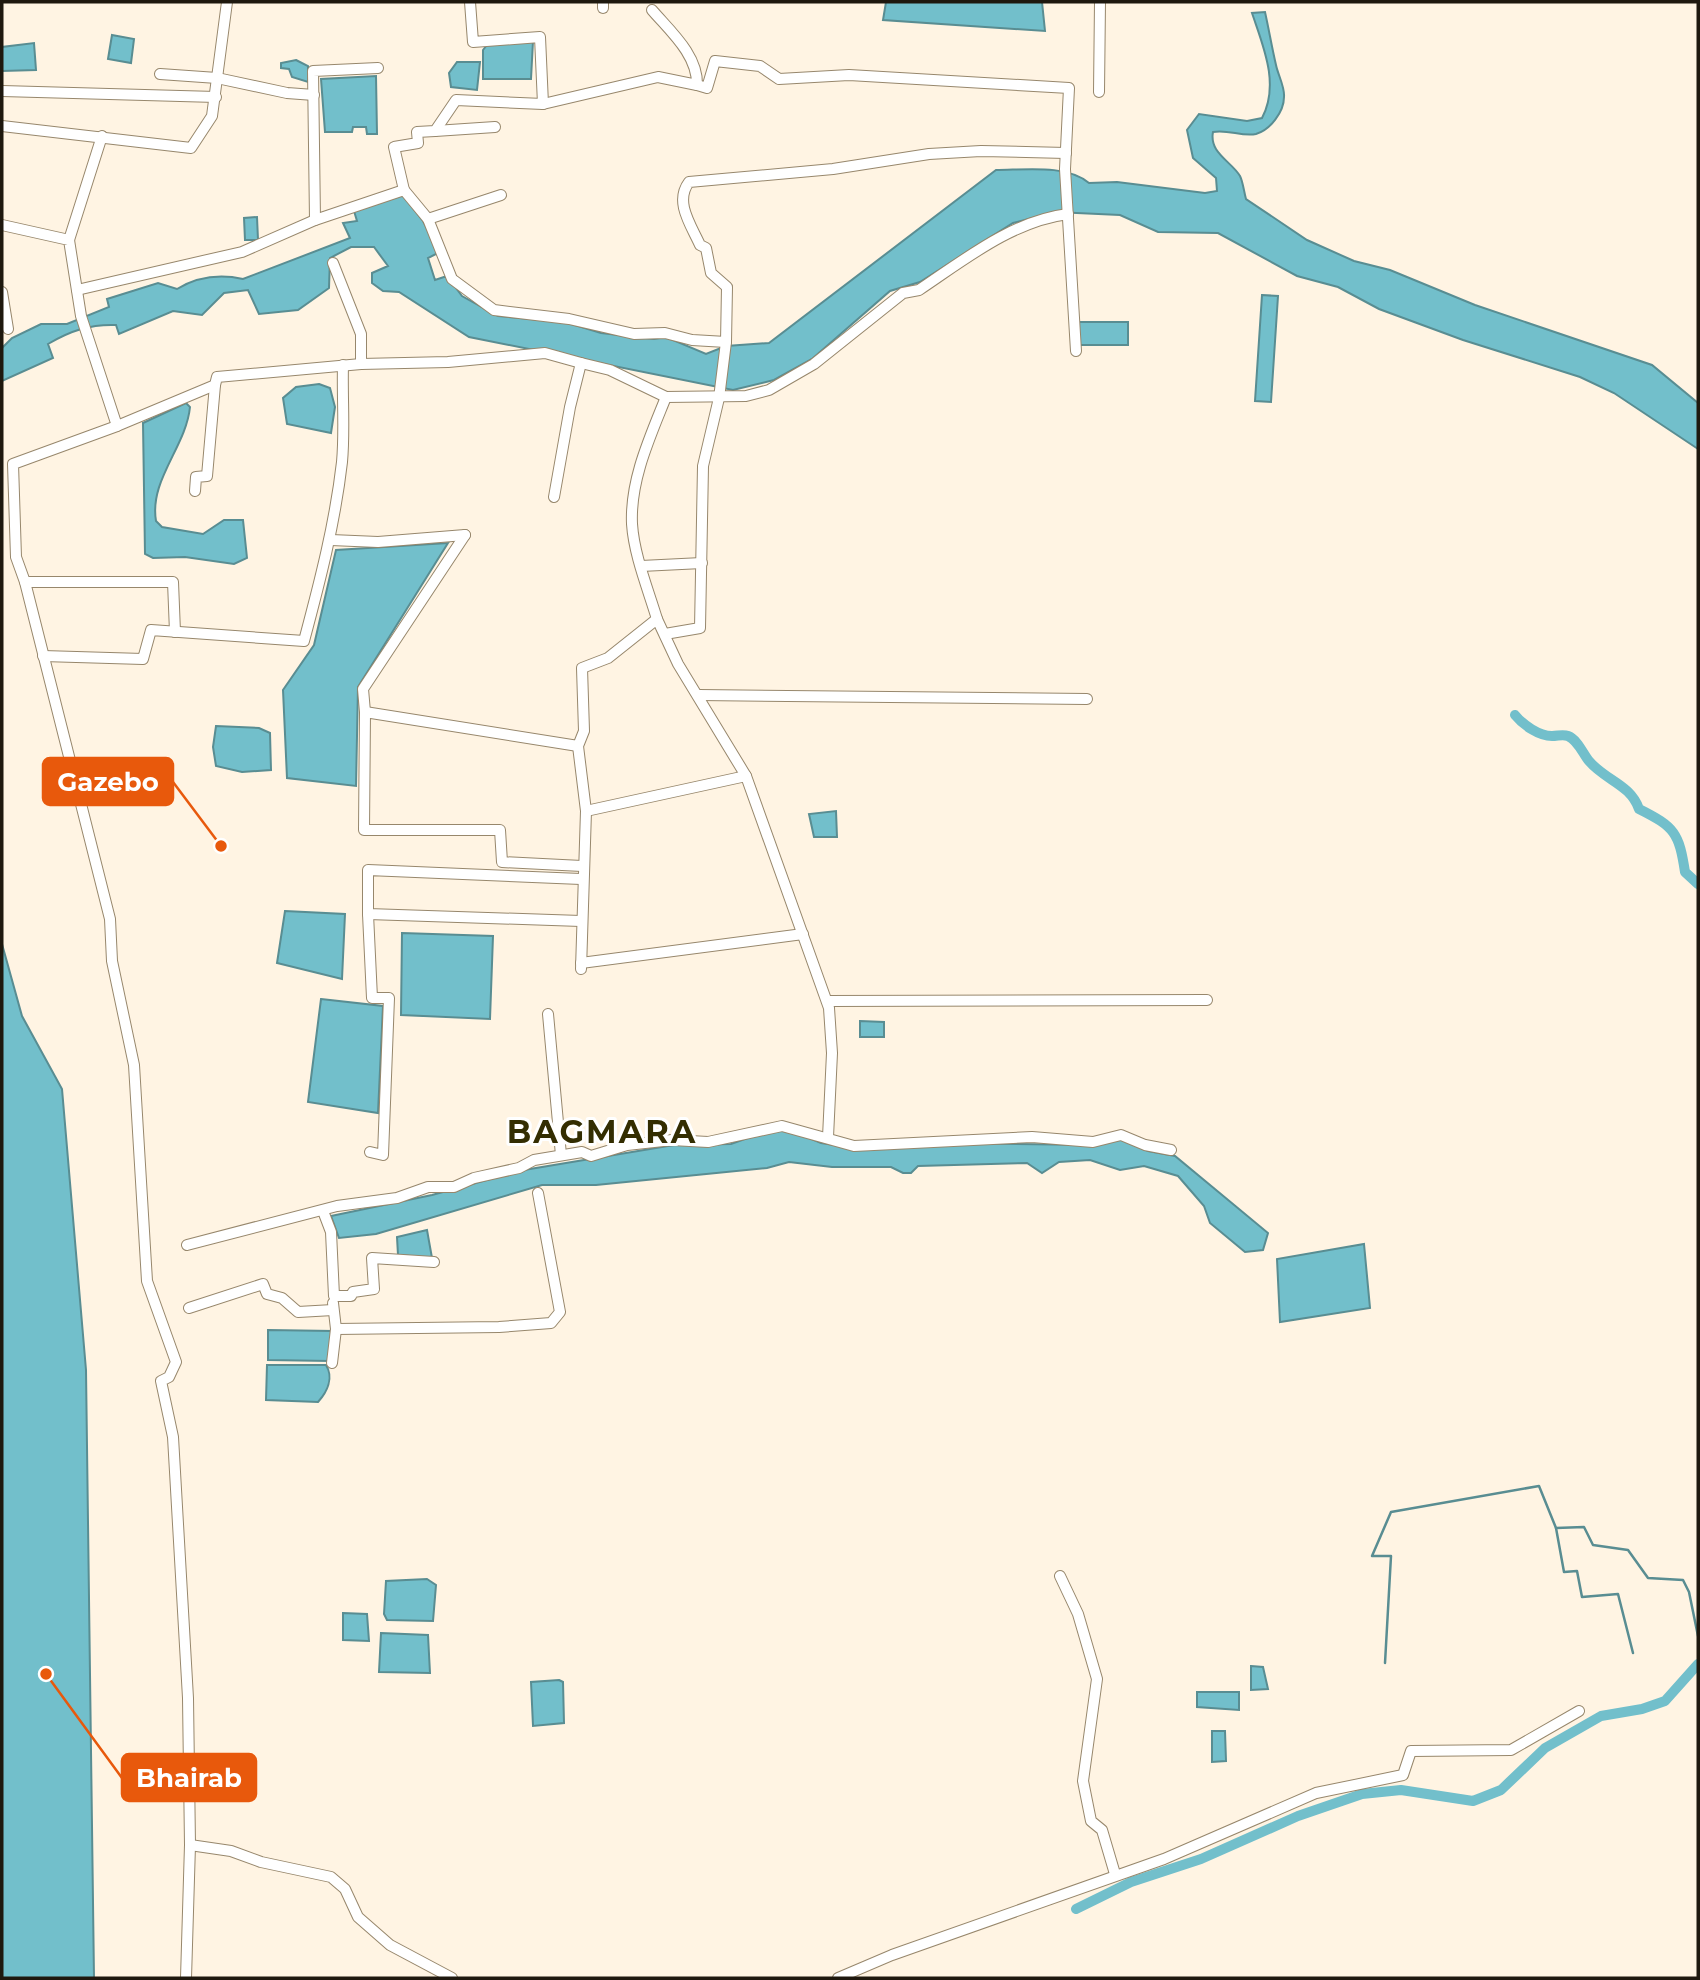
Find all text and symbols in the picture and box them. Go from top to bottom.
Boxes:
callout: Gazebo [43,758,173,805]
text: Gazebo [57,766,159,798]
district label: BAGMARA [507,1112,697,1151]
callout: Bhairab [122,1754,256,1801]
text: Bhairab [136,1762,242,1794]

